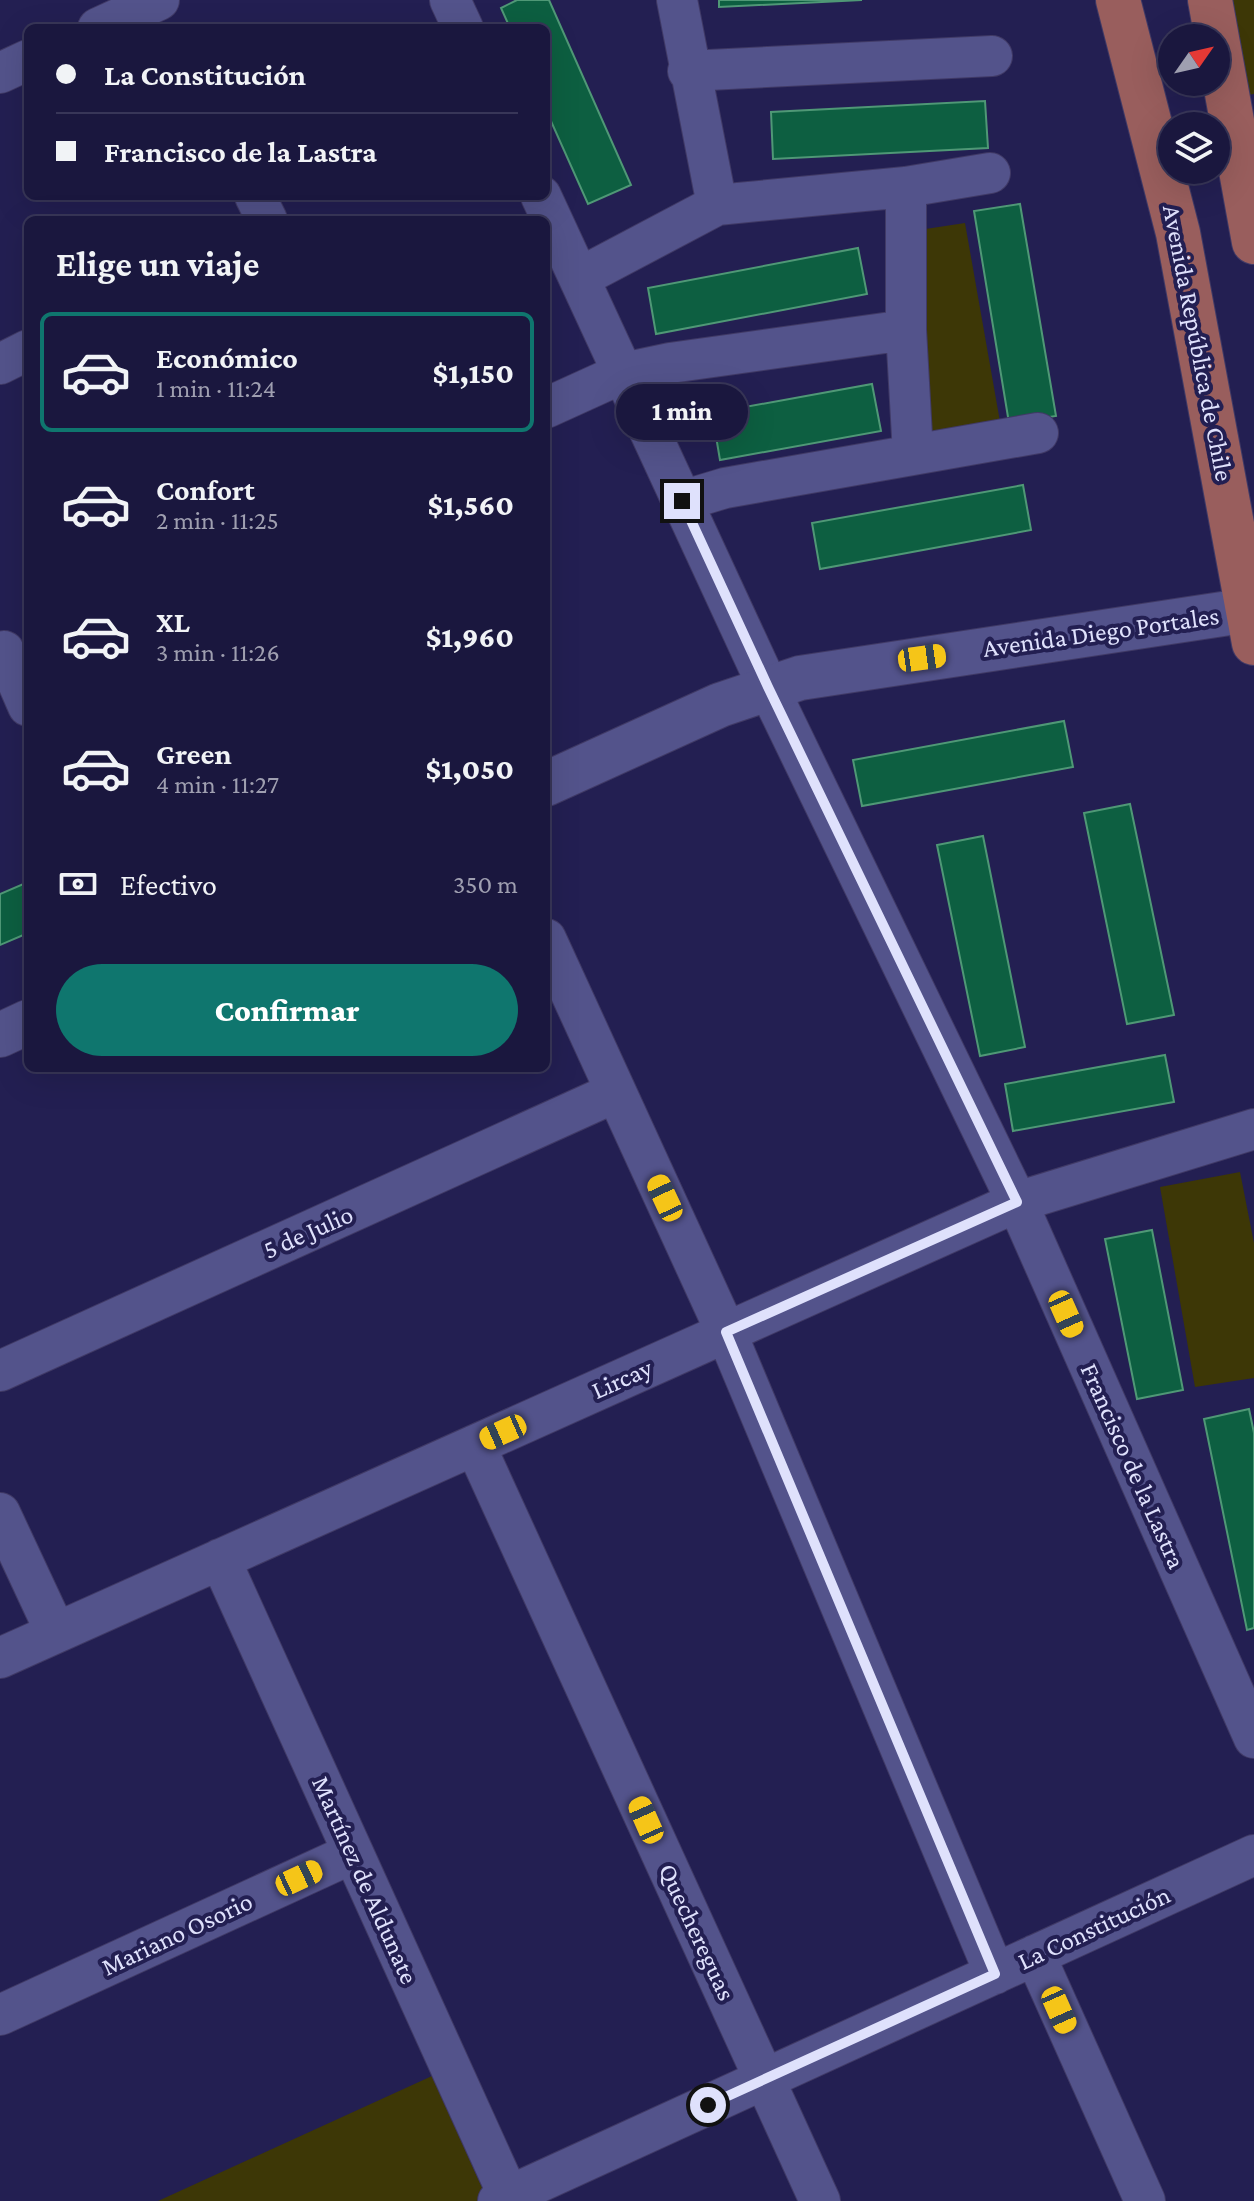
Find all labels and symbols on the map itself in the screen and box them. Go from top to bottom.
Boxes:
north arrow [1158,24,1230,96]
street label: Avenida República de Chile [1157,202,1239,484]
callout: 1 min [616,385,748,441]
route end [664,483,700,519]
street label: Avenida Diego Portales [981,601,1221,663]
car [897,643,947,673]
car [644,1171,686,1225]
street label: 5 de Julio [259,1199,357,1265]
car [1045,1287,1087,1341]
street label: Lircay [587,1353,658,1405]
street label: Francisco de la Lastra [1075,1359,1191,1573]
car [476,1411,530,1453]
street label: Martínez de Aldunate [306,1772,424,1988]
car [625,1793,667,1847]
car [272,1857,326,1899]
street label: Quechereguas [653,1859,741,2005]
street label: La Constitución [1013,1880,1175,1976]
street label: Mariano Osorio [97,1886,257,1982]
car [1038,1983,1080,2037]
route start [690,2087,726,2123]

